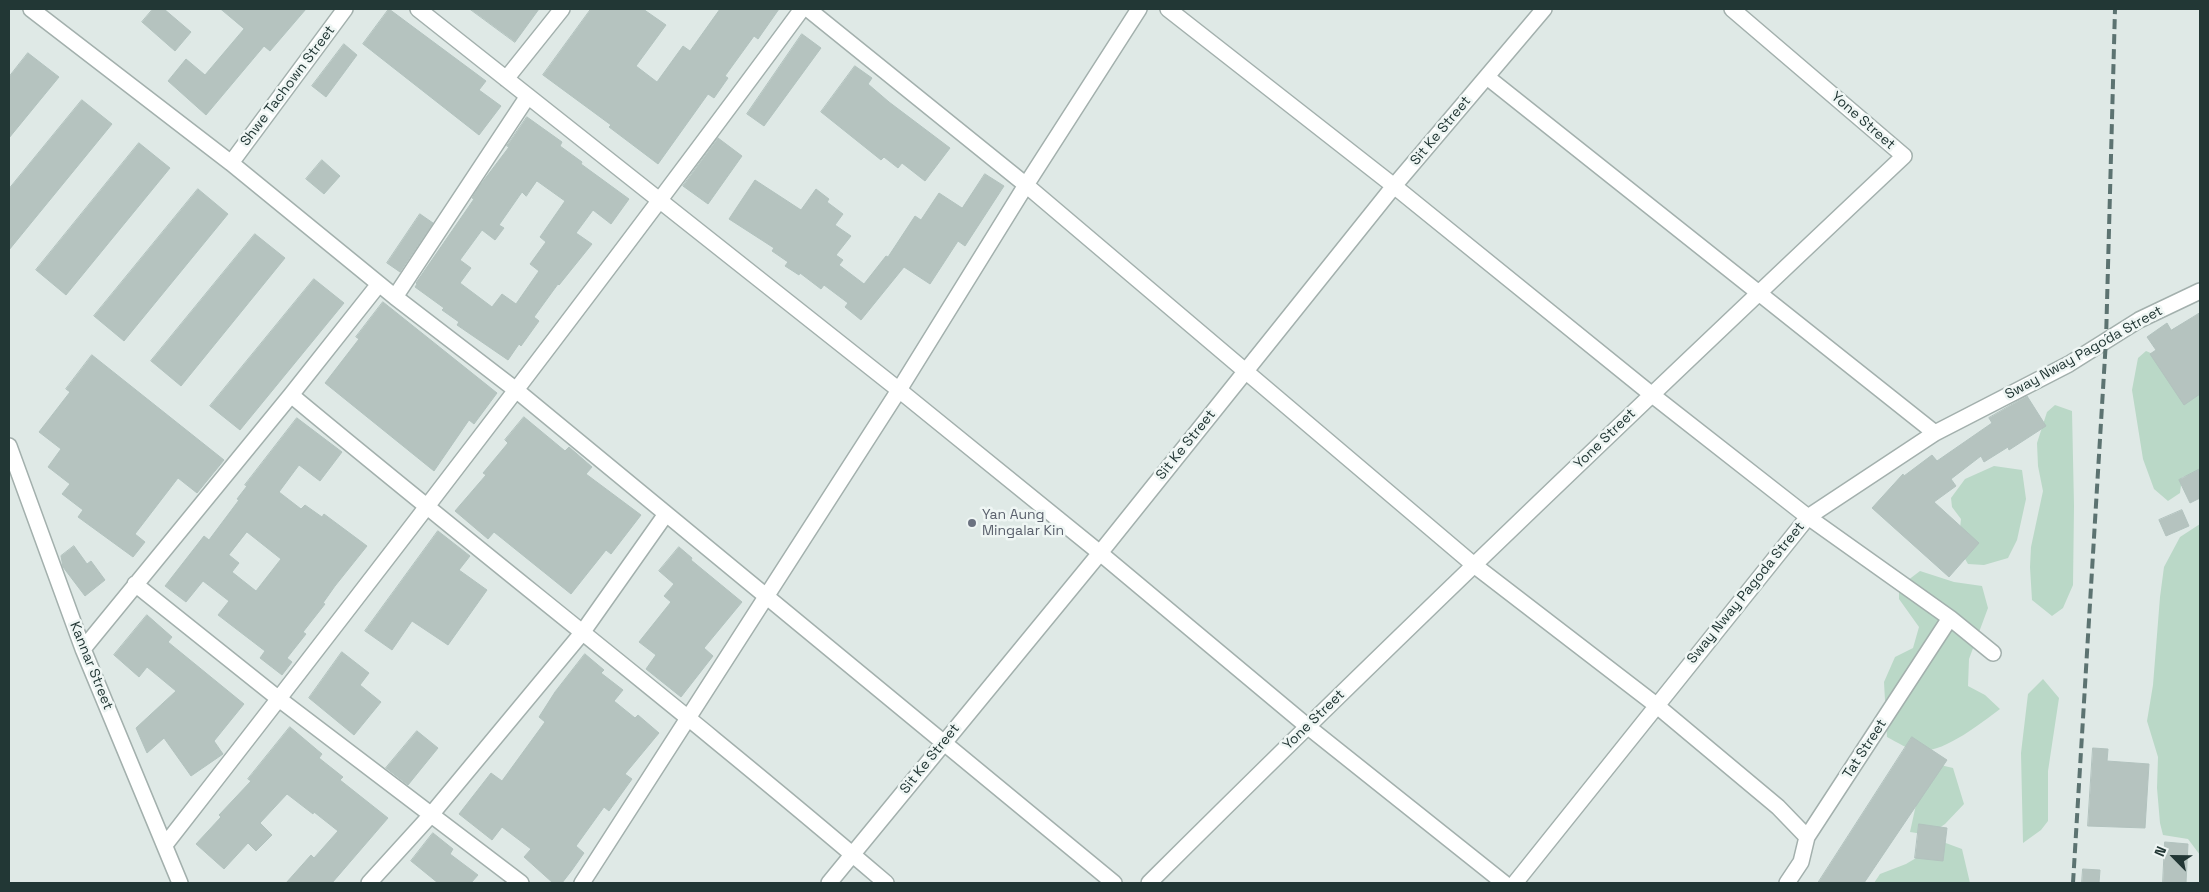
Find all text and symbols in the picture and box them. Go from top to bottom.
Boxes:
street label: Shwe Tachown Street [237,22,339,150]
street label: Yone Street [1828,89,1898,153]
street label: Sit Ke Street [1407,93,1475,169]
street label: Sway Nway Pagoda Street [2002,303,2166,403]
street label: Yone Street [1571,405,1639,473]
street label: Sit Ke Street [1153,407,1219,483]
place label: Yan Aung Mingalar Kin [982,507,1064,540]
marker: Yan Aung Mingalar Kin [966,517,978,529]
street label: Sway Nway Pagoda Street [1684,519,1808,667]
street label: Kannar Street [66,620,116,712]
street label: Yone Street [1280,686,1348,754]
street label: Tat Street [1840,716,1890,782]
street label: Sit Ke Street [897,721,963,797]
north arrow [2149,832,2199,882]
text: N [2150,843,2170,859]

